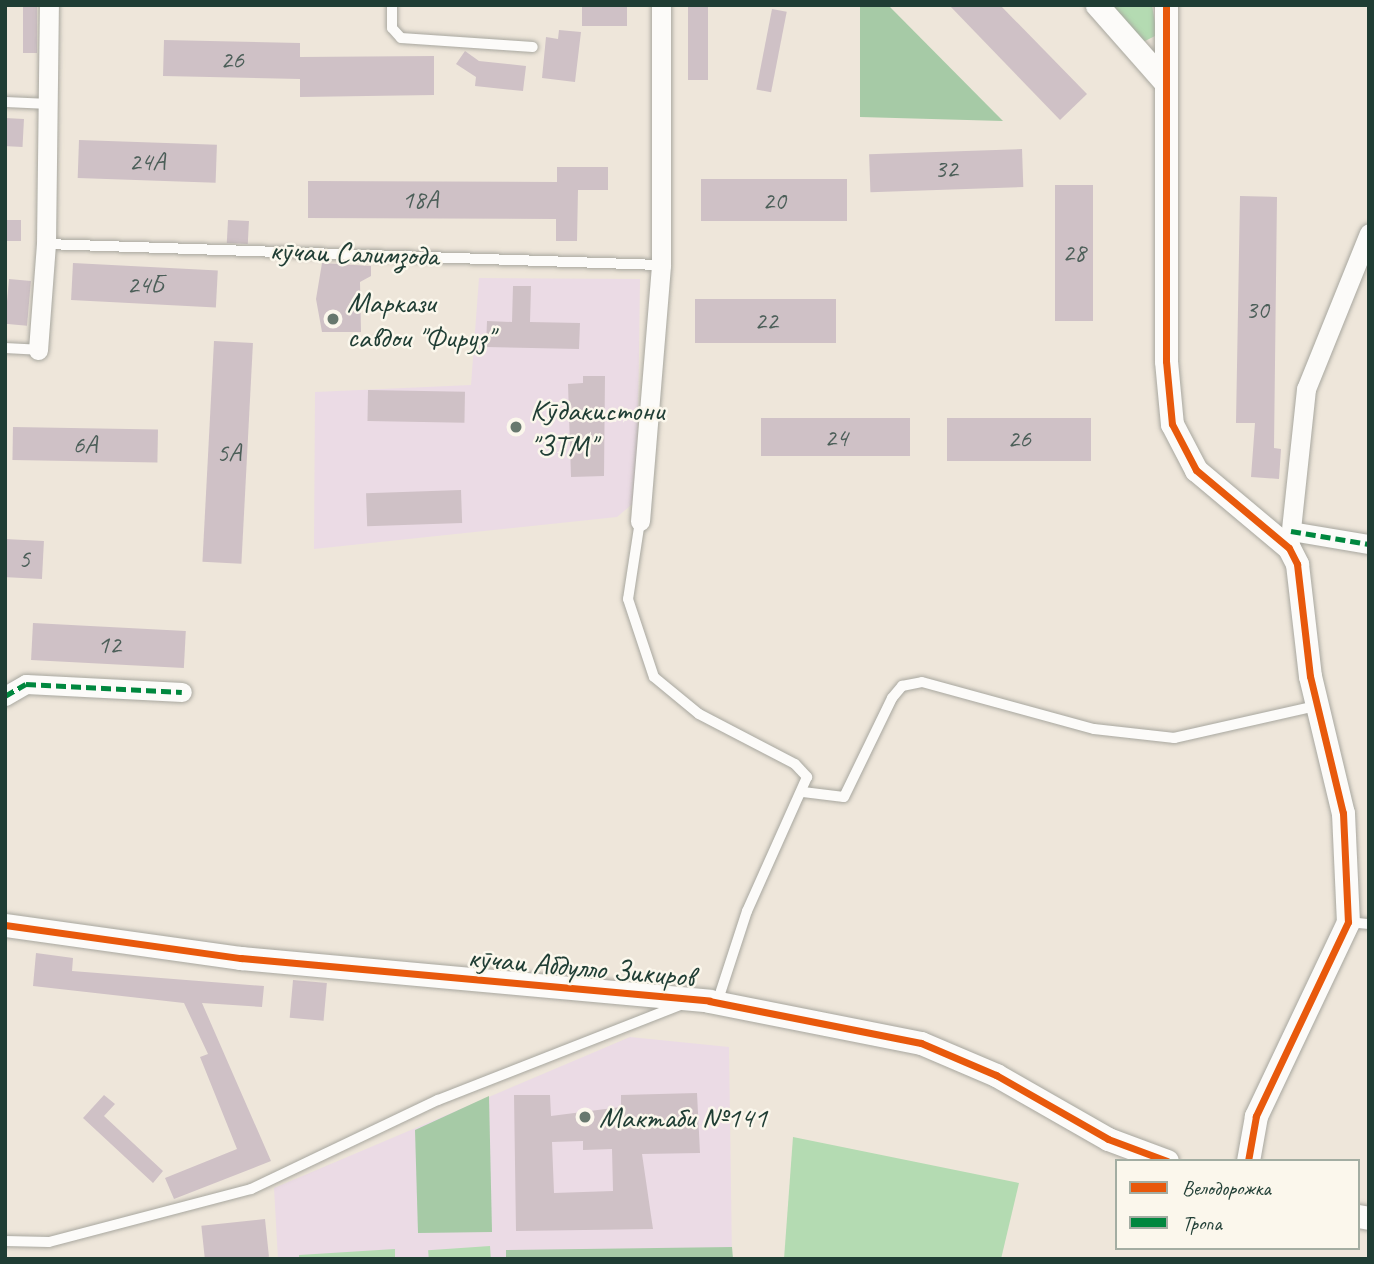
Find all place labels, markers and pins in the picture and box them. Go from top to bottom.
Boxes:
place label: Маркази савдои "Фируз" [347,284,493,354]
marker: Маркази савдои "Фируз" [325,311,341,327]
place label: Кӯдакистони "ЗТМ" [530,392,664,462]
marker: Кӯдакистони "ЗТМ" [508,419,524,435]
place label: Мактаби №141 [599,1099,767,1135]
marker: Мактаби №141 [577,1109,593,1125]

